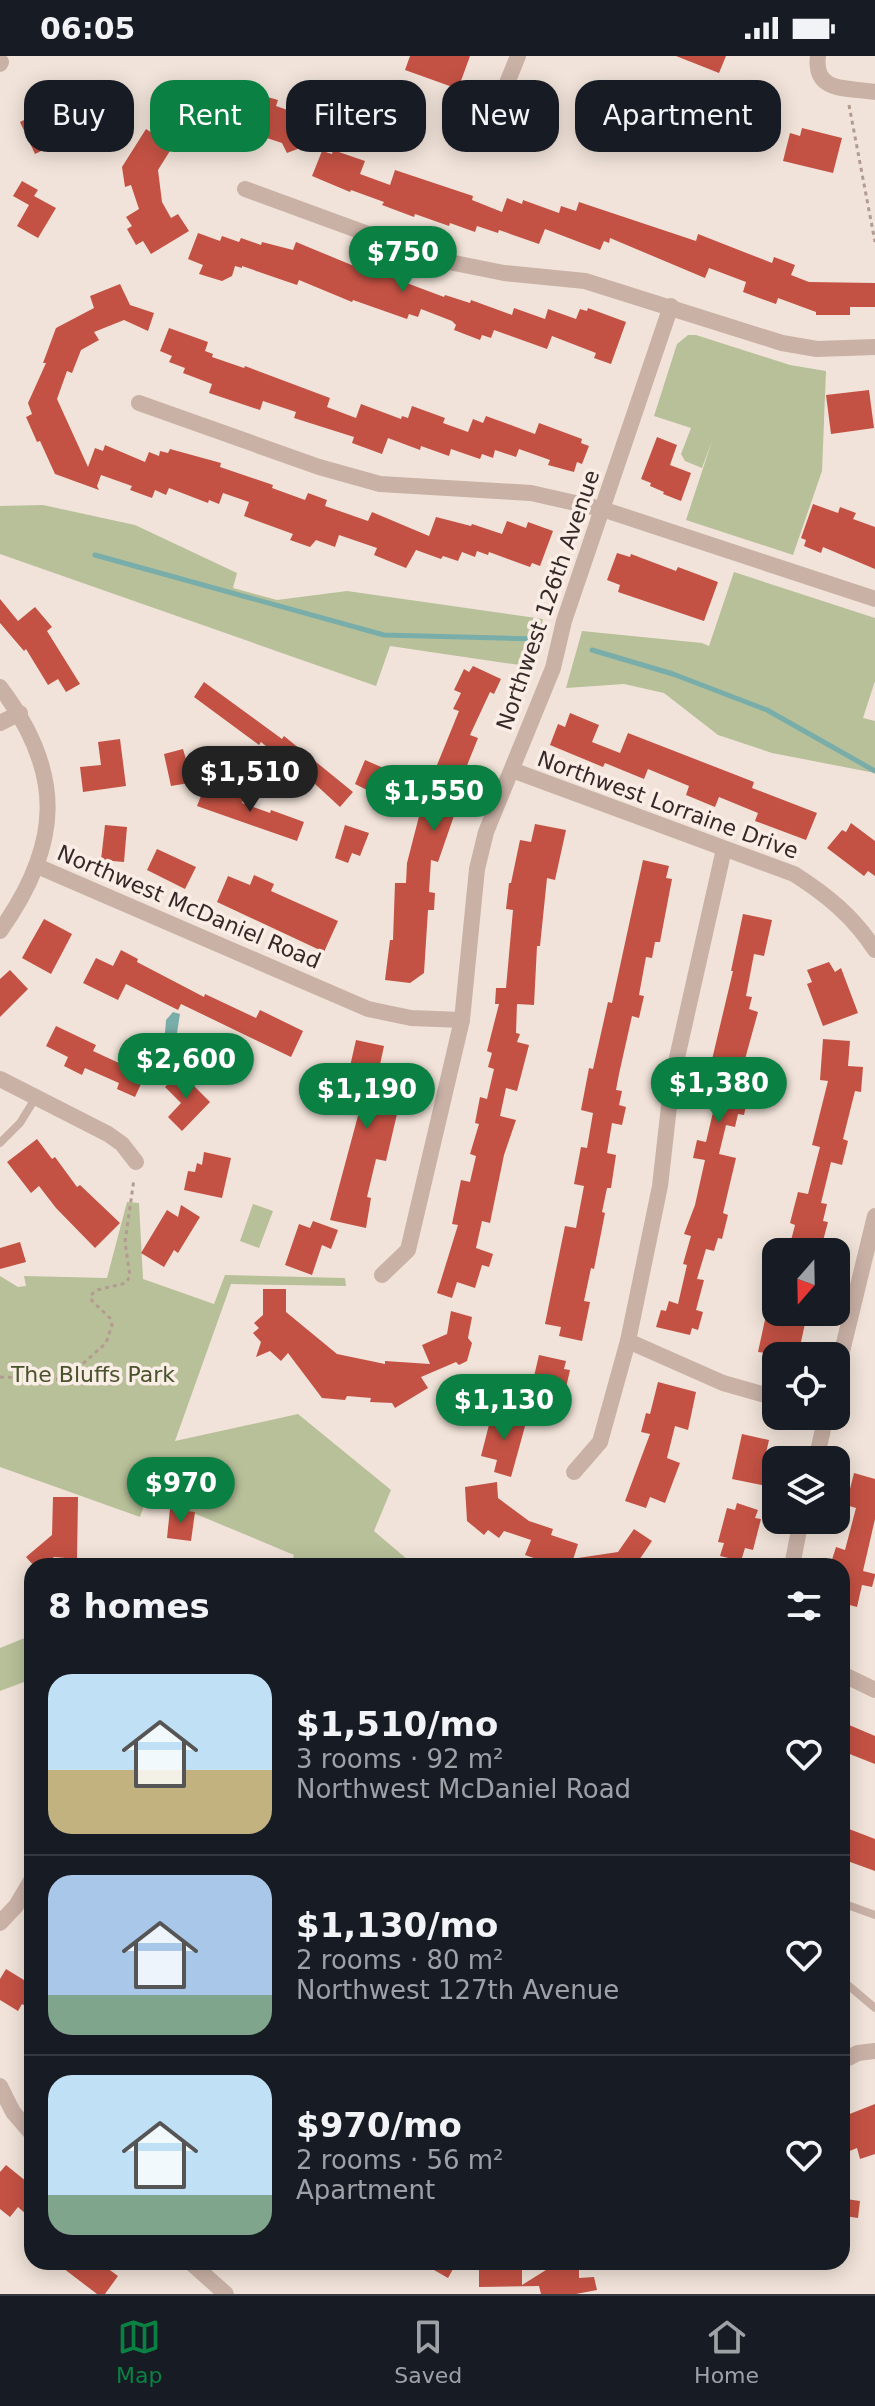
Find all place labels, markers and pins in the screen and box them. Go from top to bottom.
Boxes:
pin: $750 [356,226,450,294]
pin: $1,510 [185,746,315,814]
pin: $1,550 [369,765,499,833]
pin: $2,600 [121,1033,251,1101]
pin: $1,380 [654,1057,784,1125]
pin: $1,190 [302,1063,432,1131]
pin: $1,130 [439,1374,569,1442]
pin: $970 [134,1457,228,1525]

